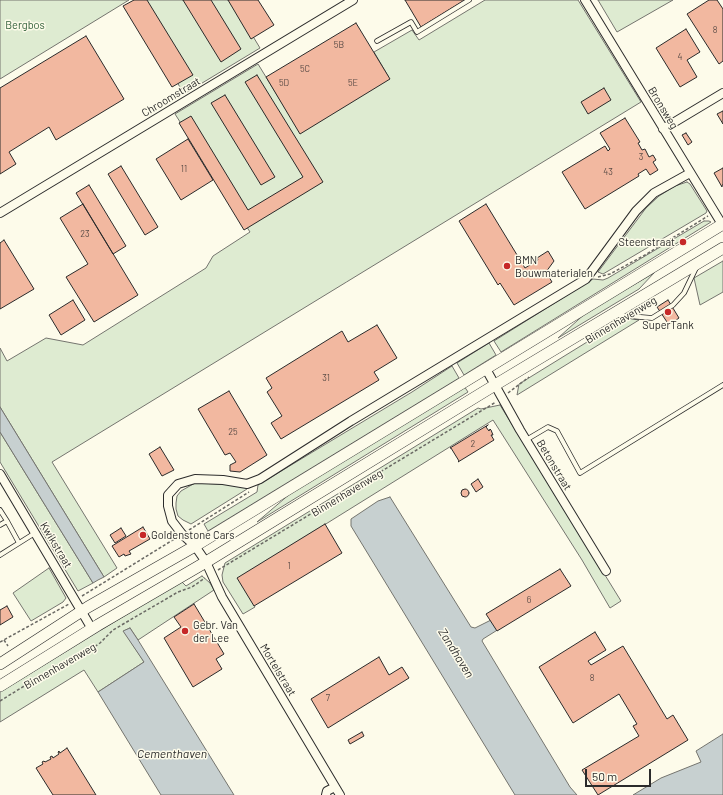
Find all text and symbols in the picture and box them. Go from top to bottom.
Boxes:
park label: Bergbos [5,18,45,32]
house number: 8 [713,25,717,35]
house number: 5B [334,40,344,50]
house number: 4 [678,52,682,62]
house number: 5C [300,64,310,74]
street label: Chroomstraat [139,74,203,120]
house number: 5D [279,78,289,88]
house number: 5E [348,78,358,88]
street label: Bronsweg [645,84,681,132]
house number: 3 [639,152,643,162]
house number: 11 [181,164,187,174]
house number: 43 [603,167,613,177]
house number: 23 [80,229,90,239]
place label: Steenstraat [619,235,675,249]
marker: Steenstraat [678,237,688,247]
place label: BMN Bouwmaterialen [515,253,593,279]
marker: BMN Bouwmaterialen [502,261,512,271]
street label: Binnenhavenweg [583,293,659,347]
marker: SuperTank [663,307,673,317]
place label: SuperTank [642,318,694,332]
house number: 31 [322,373,330,383]
house number: 25 [228,427,238,437]
street label: Betonstraat [534,437,574,493]
house number: 2 [471,439,475,449]
street label: Binnenhavenweg [309,466,385,520]
street label: Kwikstraat [37,520,75,570]
place label: Goldenstone Cars [151,528,235,542]
marker: Goldenstone Cars [138,530,148,540]
house number: 1 [287,561,291,571]
house number: 6 [527,595,531,605]
place label: Gebr. Van der Lee [193,618,238,644]
marker: Gebr. Van der Lee [180,626,190,636]
water label: Zandhaven [435,626,477,680]
street label: Binnenhavenweg [22,640,98,692]
street label: Mortelstraat [257,641,299,699]
house number: 8 [590,673,594,683]
house number: 7 [326,693,330,703]
water label: Cementhaven [137,747,207,761]
scale bar [587,761,653,787]
text: 50 m [592,769,617,783]

